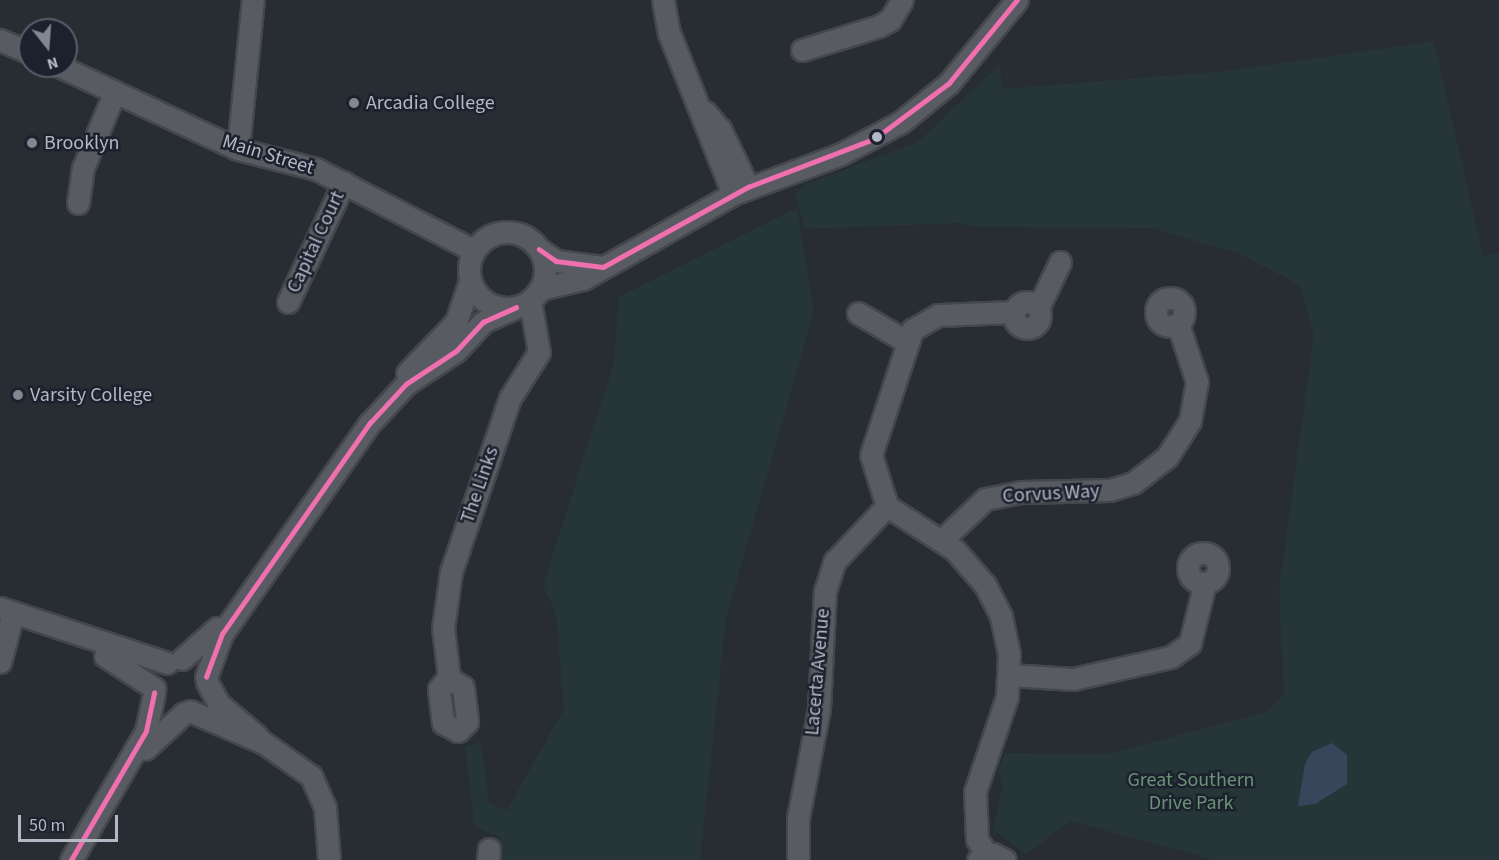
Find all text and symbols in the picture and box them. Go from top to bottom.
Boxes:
north arrow [18,18,78,78]
text: N [44,51,61,75]
place label: Arcadia College [366,91,495,115]
marker: Arcadia College [347,96,361,110]
street label: Main Street [219,130,317,180]
place label: Brooklyn [44,131,119,155]
unlabelled marker [871,131,883,143]
marker: Brooklyn [25,136,39,150]
street label: Capital Court [282,187,350,297]
place label: Varsity College [30,383,152,407]
marker: Varsity College [11,388,25,402]
street label: The Links [456,444,504,526]
street label: Corvus Way [1002,479,1100,509]
street label: Lacerta Avenue [800,607,836,737]
park label: Great Southern Drive Park [1127,769,1255,816]
scale bar [21,803,122,841]
text: 50 m [29,813,65,838]

